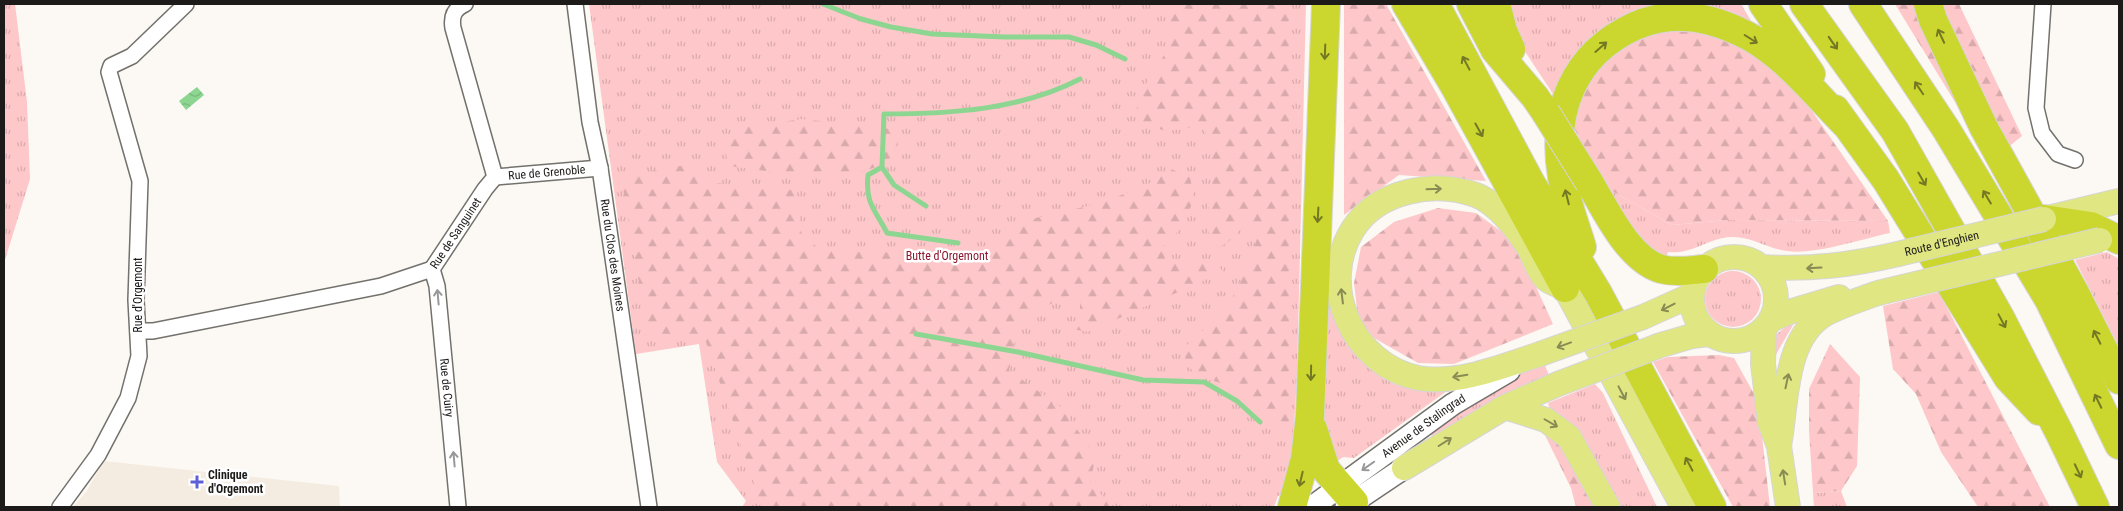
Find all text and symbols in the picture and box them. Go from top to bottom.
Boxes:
one-way arrow [1935,29,1945,44]
one-way arrow [1744,34,1758,44]
one-way arrow [1828,36,1838,50]
one-way arrow [1594,42,1607,53]
one-way arrow [1320,44,1329,60]
one-way arrow [1461,55,1471,70]
one-way arrow [1914,82,1924,96]
one-way arrow [1474,122,1484,136]
street label: Rue de Grenoble [508,162,586,183]
one-way arrow [1918,171,1927,186]
one-way arrow [1425,184,1441,193]
one-way arrow [1562,189,1571,205]
one-way arrow [1982,190,1992,204]
street label: Rue de Sanguinet [427,195,484,271]
street label: Rue du Clos des Moines [598,198,628,312]
one-way arrow [1313,207,1322,223]
street label: Route d'Enghien [1903,228,1980,259]
park label: Butte d'Orgemont [906,249,989,263]
street label: Rue d'Orgemont [131,257,145,333]
one-way arrow [1806,264,1822,273]
one-way arrow [1336,288,1346,304]
one-way arrow [434,289,443,305]
one-way arrow [1661,303,1676,312]
one-way arrow [1997,313,2007,328]
one-way arrow [2092,330,2101,345]
one-way arrow [1557,341,1573,350]
street label: Rue de Cuiry [437,358,456,418]
one-way arrow [1306,365,1316,381]
one-way arrow [1452,372,1468,382]
one-way arrow [1783,373,1792,389]
one-way arrow [1617,385,1627,399]
street label: Avenue de Stalingrad [1379,391,1468,461]
one-way arrow [2093,394,2102,409]
one-way arrow [1544,419,1558,429]
one-way arrow [1438,437,1452,447]
one-way arrow [449,451,459,467]
one-way arrow [1684,457,1693,472]
one-way arrow [1361,461,1375,471]
one-way arrow [2073,463,2083,478]
place label: Clinique d'Orgemont [208,468,264,496]
one-way arrow [1778,469,1788,485]
one-way arrow [1296,470,1305,486]
marker: Clinique d'Orgemont [190,475,204,489]

